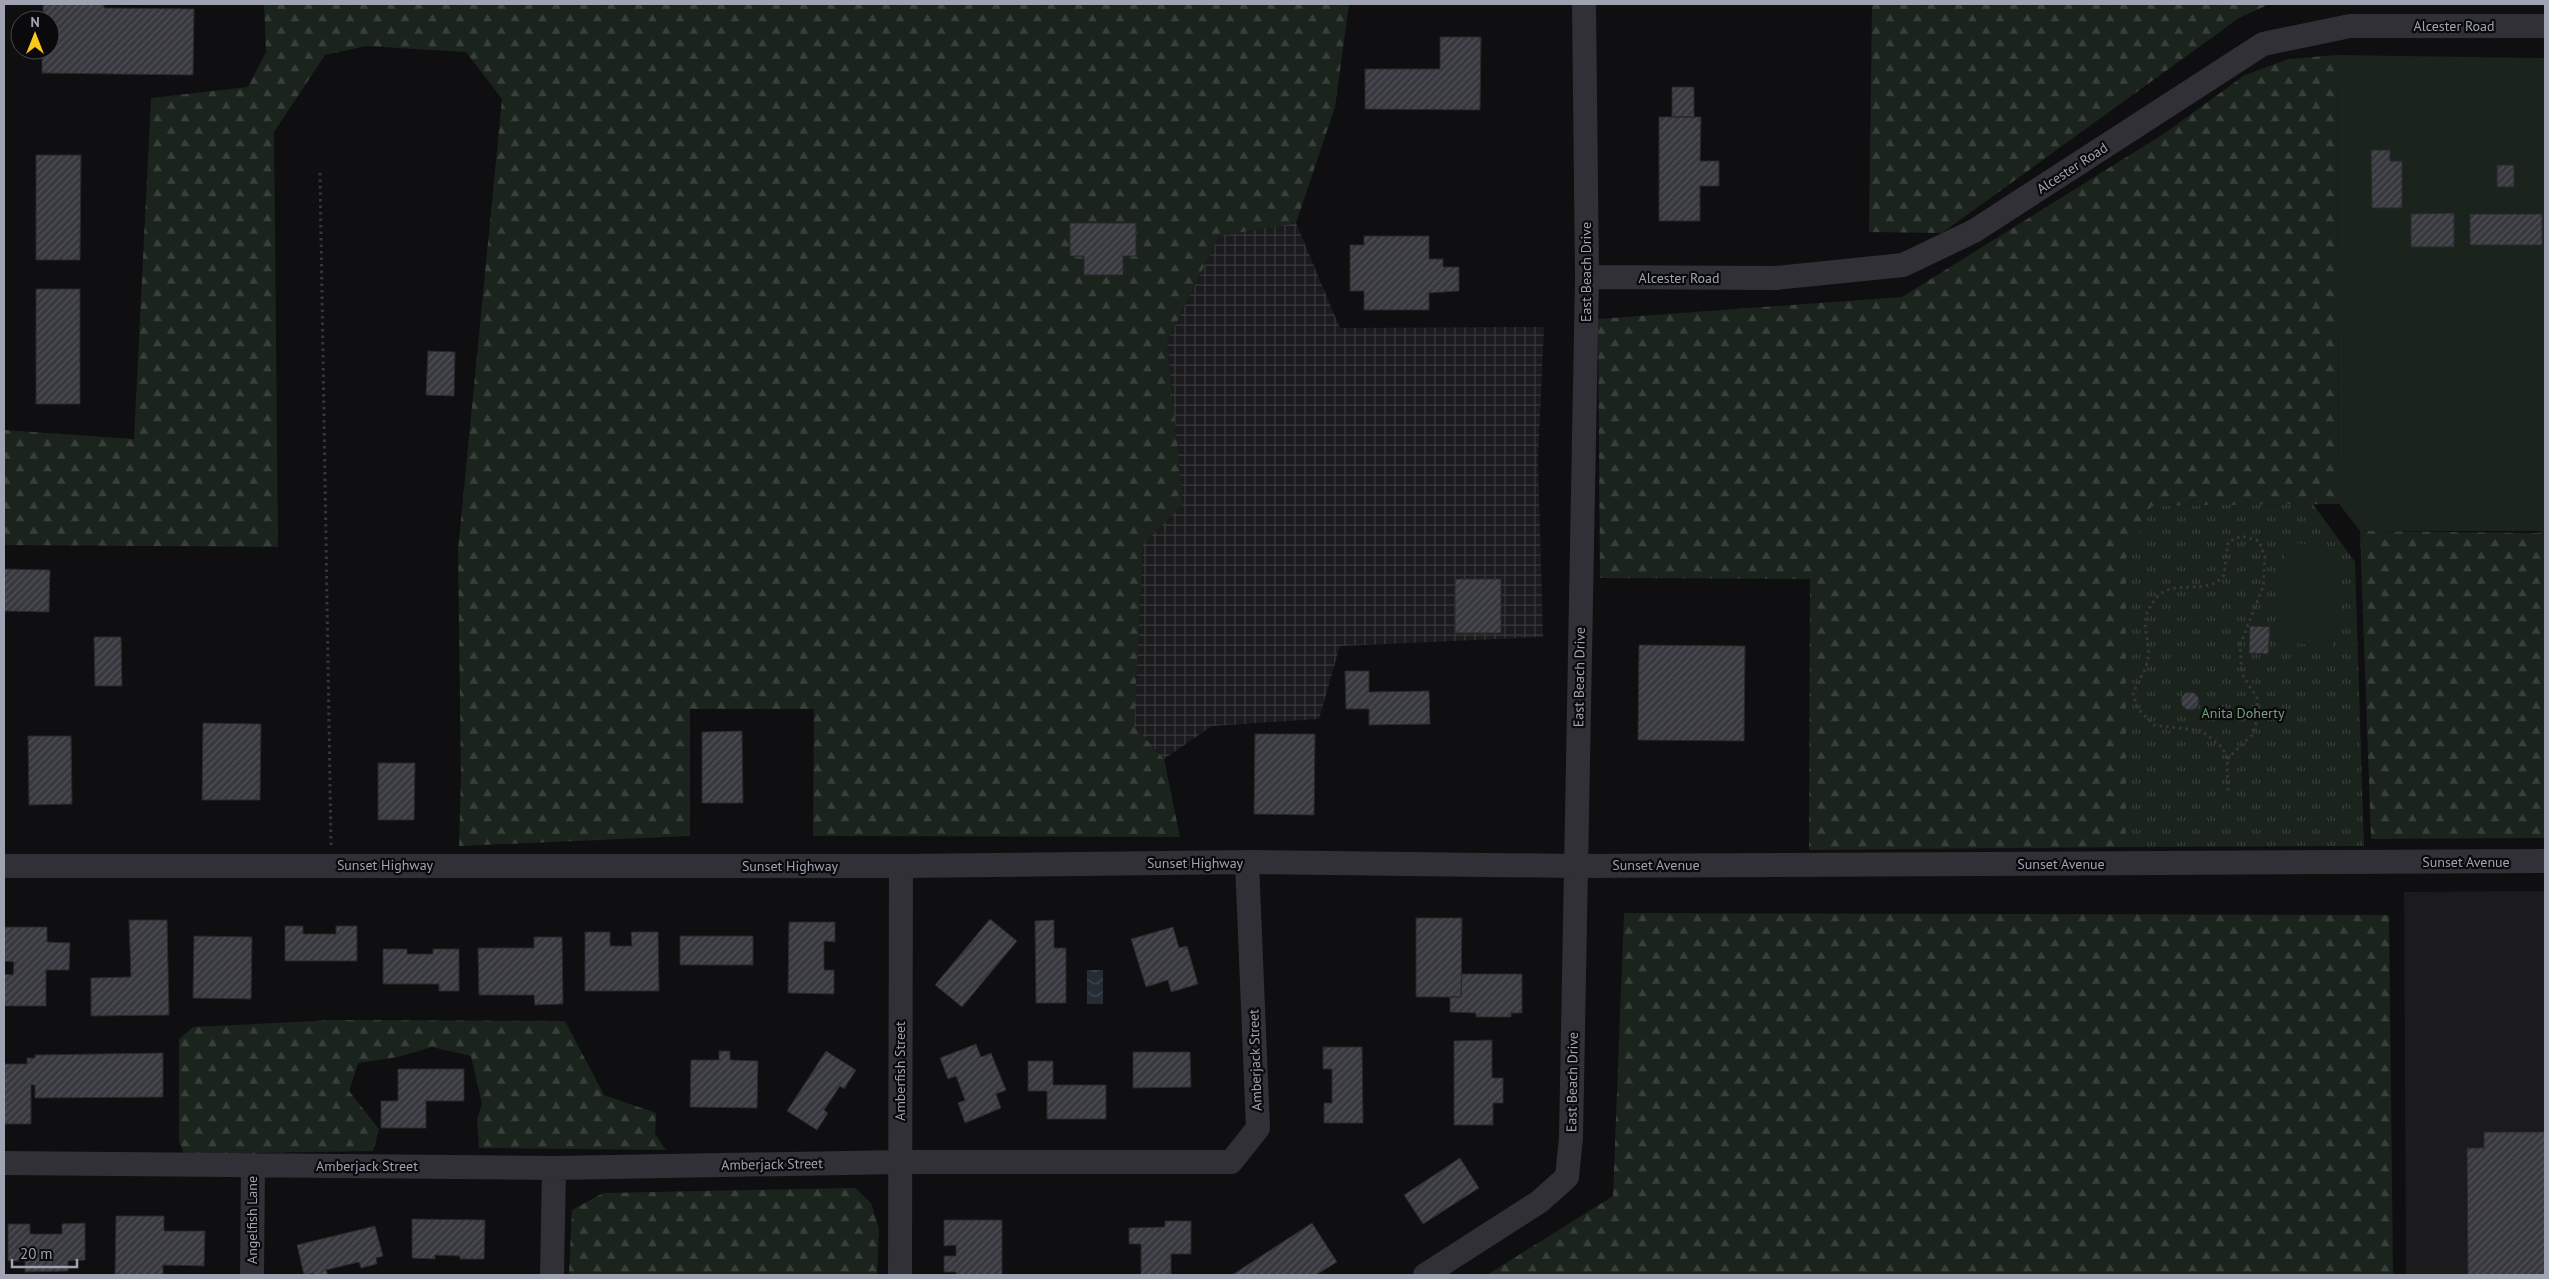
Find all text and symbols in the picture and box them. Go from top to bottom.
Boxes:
north arrow [10,10,60,60]
text: N [30,13,40,31]
street label: Alcester Road [2413,17,2495,35]
street label: Alcester Road [2033,138,2111,198]
street label: East Beach Drive [1577,222,1595,322]
street label: Alcester Road [1638,269,1720,287]
street label: East Beach Drive [1569,627,1589,727]
park label: Anita Doherty [2202,704,2285,722]
street label: Sunset Avenue [2422,853,2510,871]
street label: Sunset Highway [1147,854,1244,872]
street label: Sunset Avenue [2017,855,2105,873]
street label: Sunset Highway [337,856,434,874]
street label: Sunset Avenue [1612,856,1700,874]
street label: Sunset Highway [742,857,839,875]
street label: Amberjack Street [1244,1009,1266,1111]
street label: Amberfish Street [891,1021,909,1121]
street label: East Beach Drive [1562,1032,1582,1132]
street label: Amberjack Street [721,1154,823,1174]
street label: Amberjack Street [316,1157,418,1175]
street label: Angelfish Lane [243,1176,261,1264]
scale bar [12,1236,78,1268]
text: 20 m [20,1244,53,1263]

